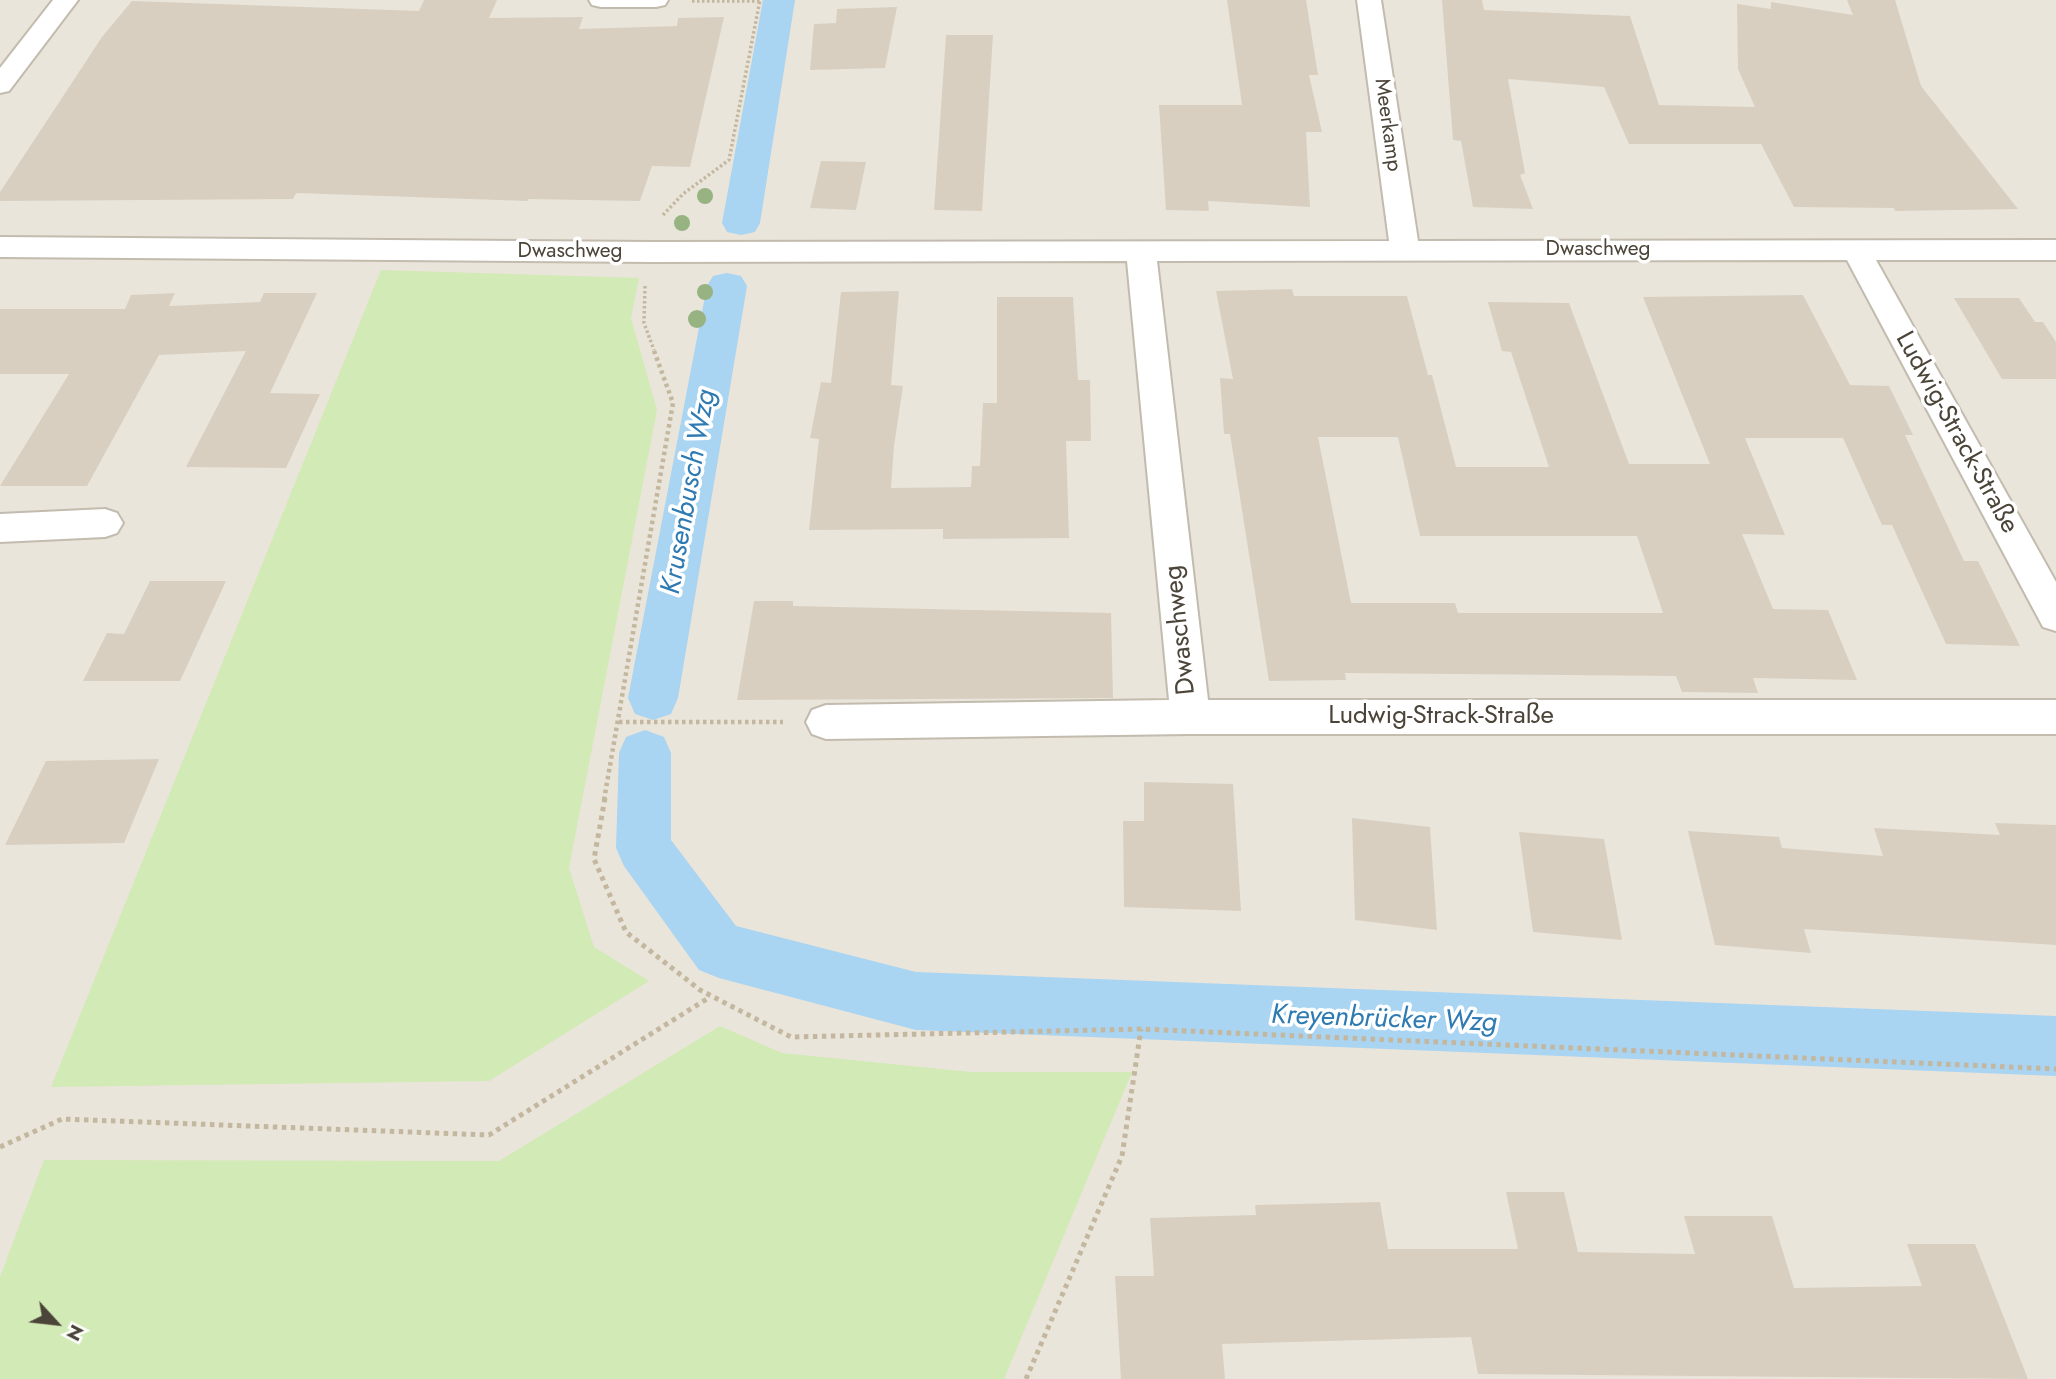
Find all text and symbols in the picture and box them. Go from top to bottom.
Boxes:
street label: Meerkamp [1368,77,1406,173]
street label: Dwaschweg [1545,237,1651,263]
street label: Dwaschweg [517,239,623,265]
street label: Ludwig-Strack-Straße [1888,327,2024,539]
water label: Krusenbusch Wzg [655,387,725,597]
street label: Dwaschweg [1159,564,1203,696]
street label: Ludwig-Strack-Straße [1328,701,1554,733]
water label: Kreyenbrücker Wzg [1270,999,1498,1041]
north arrow [21,1288,91,1358]
text: N [60,1320,91,1346]

